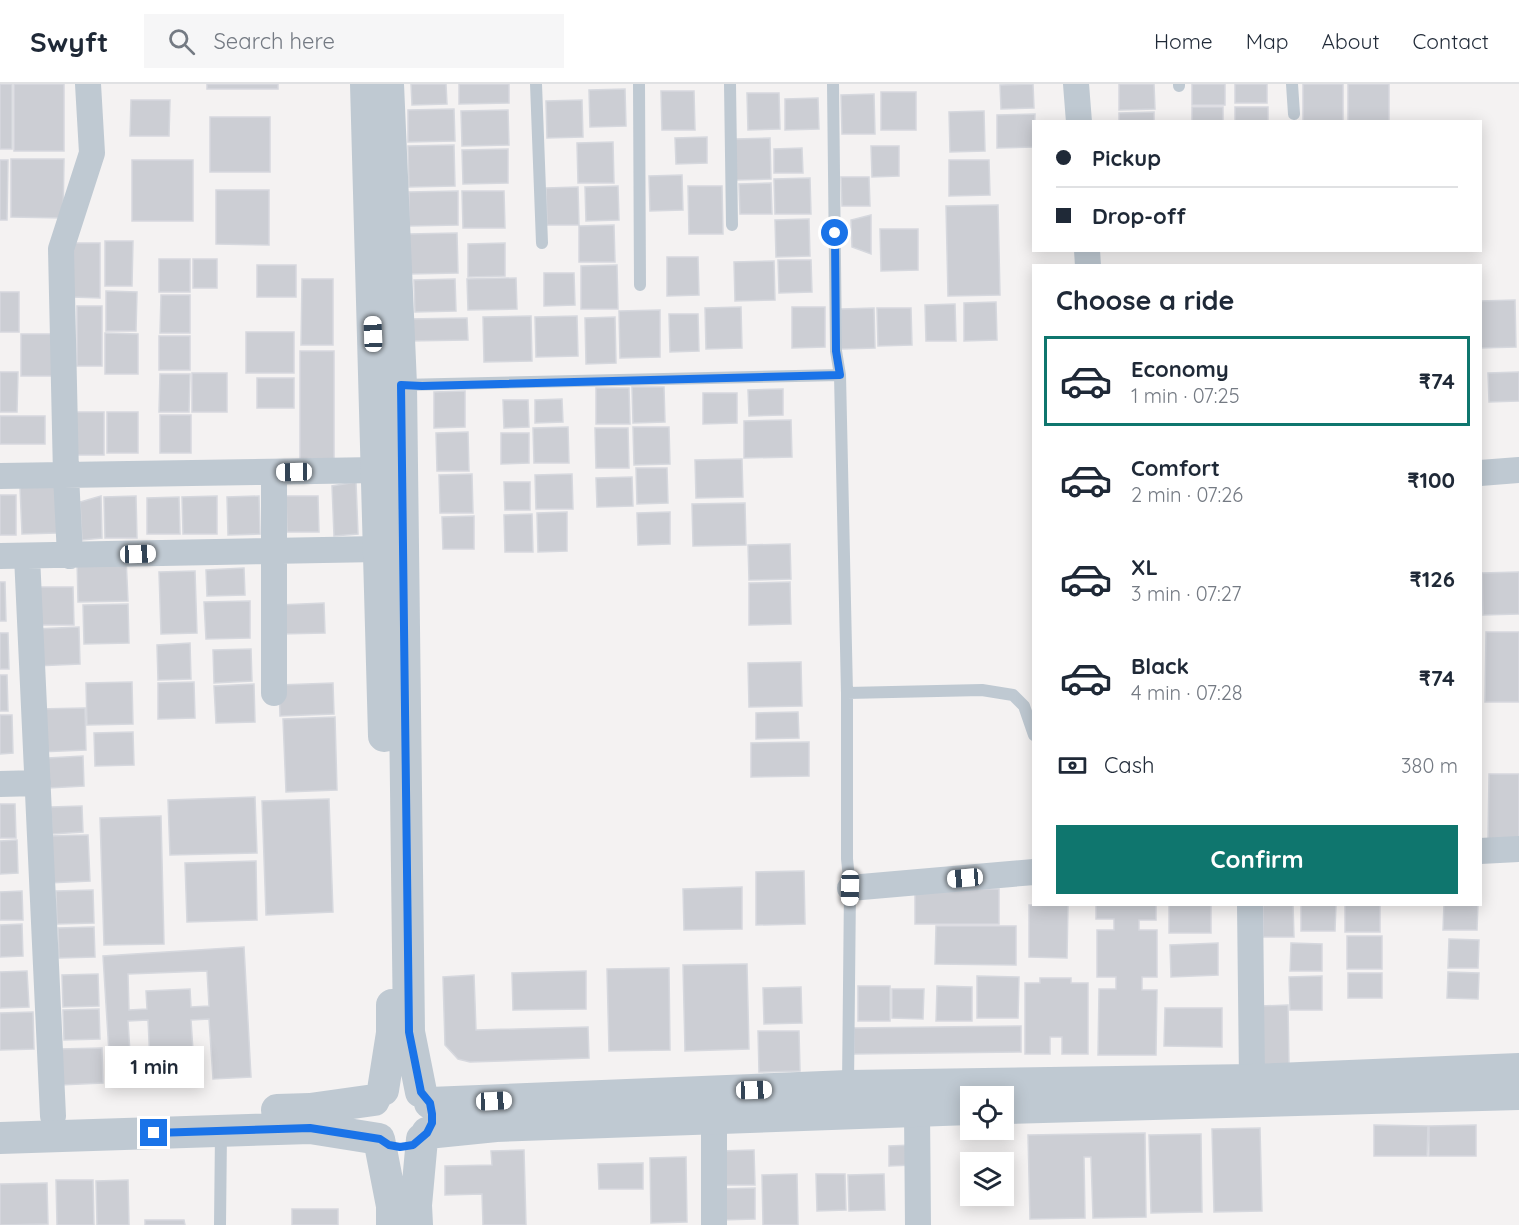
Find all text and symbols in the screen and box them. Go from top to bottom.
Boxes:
search box [144,14,564,68]
text: Swyft [30,24,108,59]
icon: search [165,25,198,58]
text: Search here [213,27,335,55]
text: Home [1154,28,1213,54]
text: Map [1246,28,1289,54]
text: About [1322,28,1380,54]
text: Contact [1413,28,1489,54]
text: Pickup [1092,144,1161,172]
text: Drop-off [1092,202,1186,230]
route start [821,219,848,246]
text: Choose a ride [1056,283,1234,317]
car [363,316,383,352]
icon: car [1059,354,1113,408]
text: Economy [1131,355,1229,383]
text: ₹74 [1419,367,1455,395]
text: 1 min · 07:25 [1131,383,1240,408]
icon: car [1059,453,1113,507]
text: Comfort [1131,454,1220,482]
car [276,463,312,481]
text: ₹100 [1407,466,1455,494]
text: 2 min · 07:26 [1131,482,1243,507]
car [120,544,156,564]
icon: car [1059,552,1113,606]
text: XL [1131,553,1158,581]
text: ₹126 [1410,565,1455,593]
text: 3 min · 07:27 [1131,581,1242,606]
icon: car [1059,651,1113,705]
text: Black [1131,652,1189,680]
text: ₹74 [1419,664,1455,692]
text: 4 min · 07:28 [1131,680,1243,705]
icon: cash [1056,749,1089,782]
text: Cash [1104,751,1155,779]
text: 380 m [1401,753,1458,778]
button: Confirm [1056,825,1458,894]
car [946,867,984,889]
car [841,870,859,906]
callout: 1 min [104,1046,204,1088]
text: 1 min [130,1054,179,1079]
car [736,1080,772,1100]
map controls [960,1086,1014,1206]
button: locate [960,1086,1014,1140]
car [476,1091,512,1111]
route end [140,1119,167,1146]
button: layers [960,1152,1014,1206]

